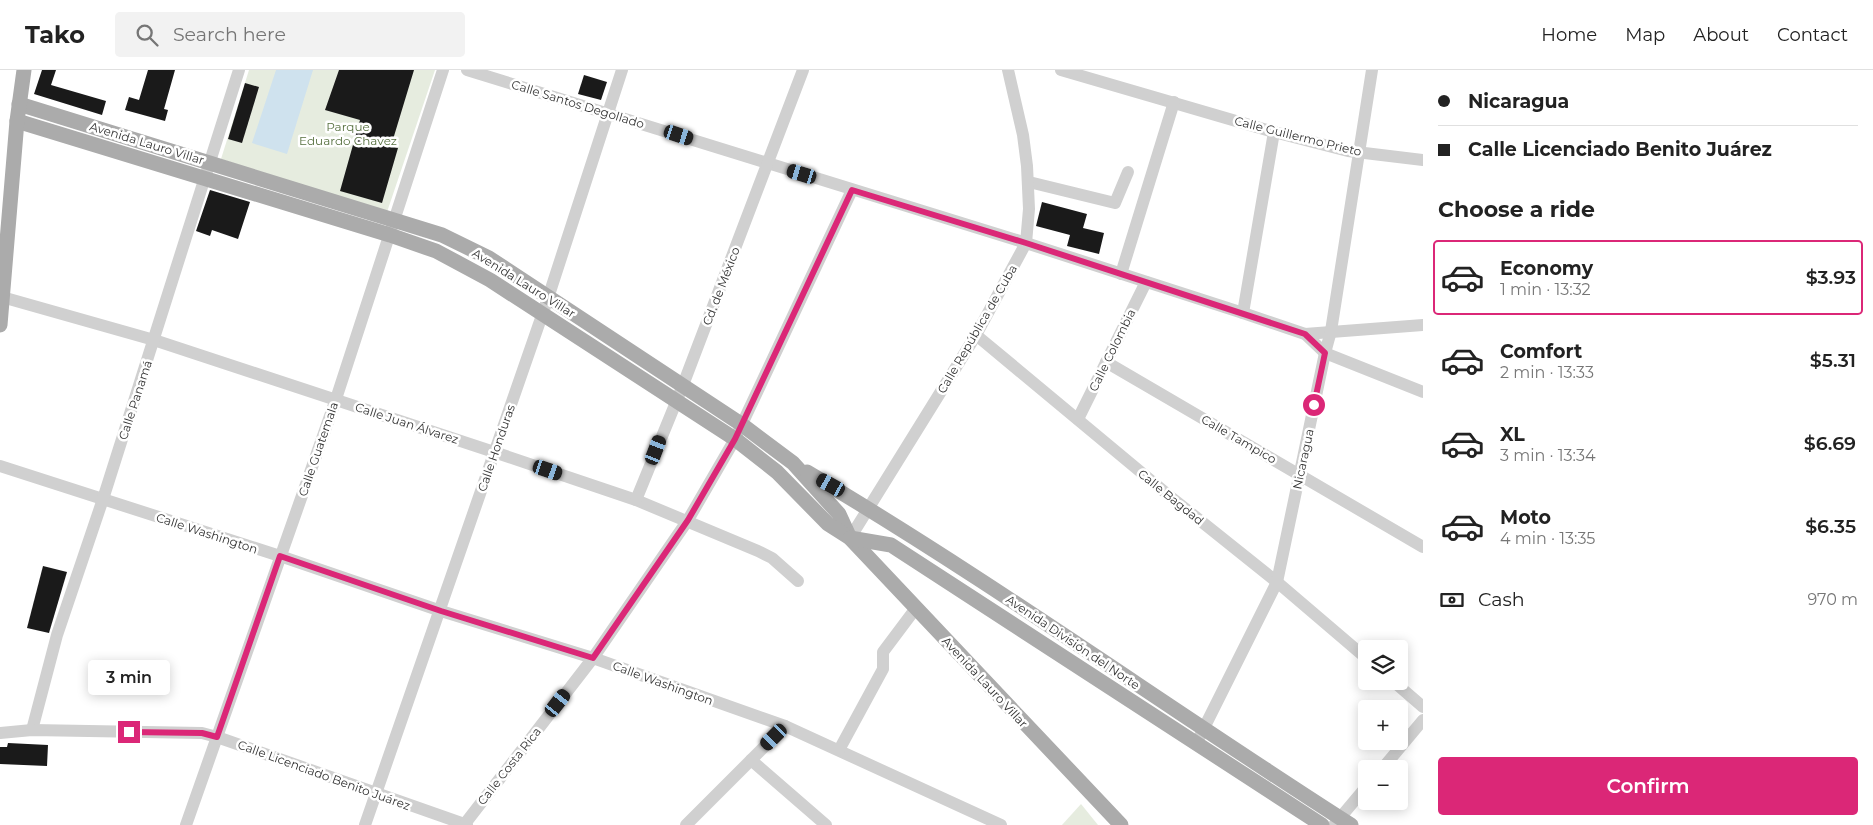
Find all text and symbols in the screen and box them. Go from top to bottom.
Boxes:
search box [115,12,465,57]
text: Tako [25,20,85,49]
icon: search [133,21,161,49]
text: Search here [173,23,286,46]
text: Home [1541,24,1597,46]
text: Map [1625,24,1665,46]
text: About [1693,24,1749,46]
text: Contact [1777,24,1848,46]
street label: Calle Santos Degollado [510,77,646,131]
text: Nicaragua [1468,90,1569,113]
street label: Calle Guillermo Prieto [1233,113,1363,159]
street label: Avenida Lauro Villar [88,118,206,168]
park label: Parque Eduardo Chavez [299,119,397,148]
car [662,123,695,147]
text: Calle Licenciado Benito Juárez [1468,138,1772,161]
car [785,162,818,186]
text: Choose a ride [1438,196,1595,223]
street label: Avenida Lauro Villar [470,245,579,321]
street label: Cd. de México [699,245,743,327]
icon: car [1440,255,1485,300]
text: Economy [1500,257,1593,280]
street label: Calle República de Cuba [934,262,1020,396]
text: $3.93 [1806,266,1856,289]
text: 1 min · 13:32 [1500,280,1591,299]
street label: Calle Colombia [1086,306,1138,394]
icon: car [1440,338,1485,383]
text: Comfort [1500,340,1582,363]
text: $5.31 [1810,349,1856,372]
street label: Calle Panamá [115,358,155,442]
text: 2 min · 13:33 [1500,363,1594,382]
route start [1303,394,1325,416]
street label: Calle Juan Álvarez [353,399,461,447]
street label: Calle Guatemala [295,400,341,498]
street label: Calle Honduras [474,402,518,494]
street label: Calle Tampico [1199,411,1279,467]
icon: car [1440,421,1485,466]
text: XL [1500,423,1525,446]
street label: Nicaragua [1289,427,1317,491]
text: $6.69 [1804,432,1856,455]
car [643,433,668,467]
text: 3 min · 13:34 [1500,446,1596,465]
car [531,458,564,482]
street label: Calle Bagdad [1135,466,1207,528]
car [814,471,847,499]
icon: car [1440,504,1485,549]
text: Moto [1500,506,1551,529]
street label: Calle Washington [154,510,260,556]
text: $6.35 [1805,515,1856,538]
text: 4 min · 13:35 [1500,529,1595,548]
icon: cash [1438,586,1466,614]
text: Cash [1478,588,1525,611]
text: 970 m [1808,590,1858,609]
street label: Avenida División del Norte [1003,592,1143,692]
street label: Avenida Lauro Villar [939,633,1031,731]
map controls [1358,640,1408,810]
button: layers [1358,640,1408,690]
street label: Calle Washington [611,658,715,708]
callout: 3 min [88,660,170,694]
text: 3 min [106,668,152,687]
car [542,687,573,719]
button: + [1358,700,1408,750]
route end [118,721,140,743]
car [758,721,789,753]
street label: Calle Costa Rica [474,724,544,808]
street label: Calle Licenciado Benito Juárez [236,737,412,813]
button: Confirm [1438,757,1858,815]
button: − [1358,760,1408,810]

